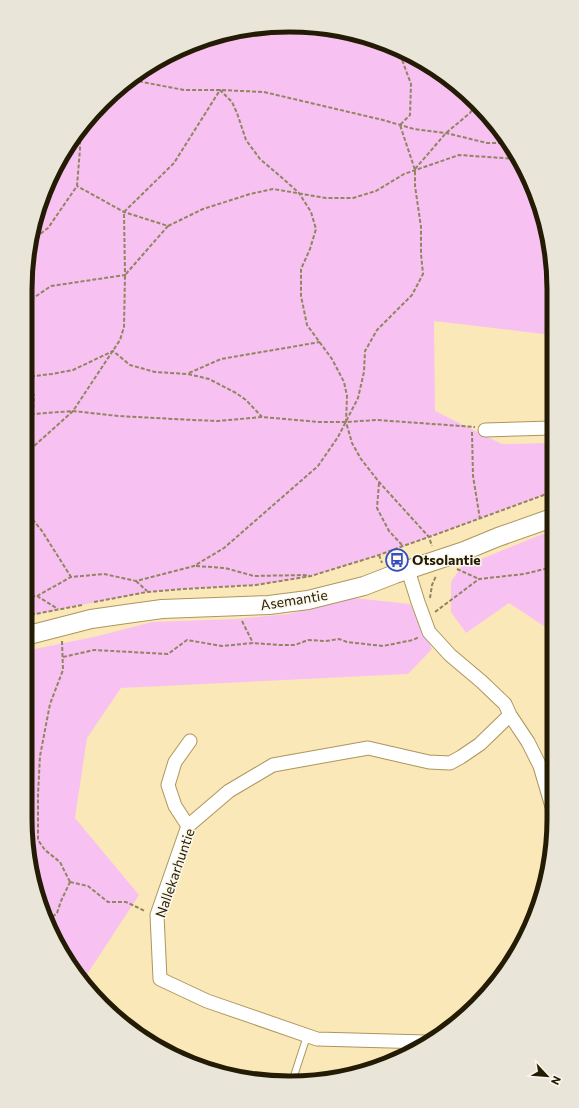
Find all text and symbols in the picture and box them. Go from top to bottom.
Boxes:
bus stop icon: Otsolantie [384,547,410,573]
place label: Otsolantie [412,551,481,568]
street label: Asemantie [259,586,329,613]
street label: Nallekarhuntie [151,826,198,920]
north arrow [527,1056,567,1096]
text: N [549,1074,564,1087]

